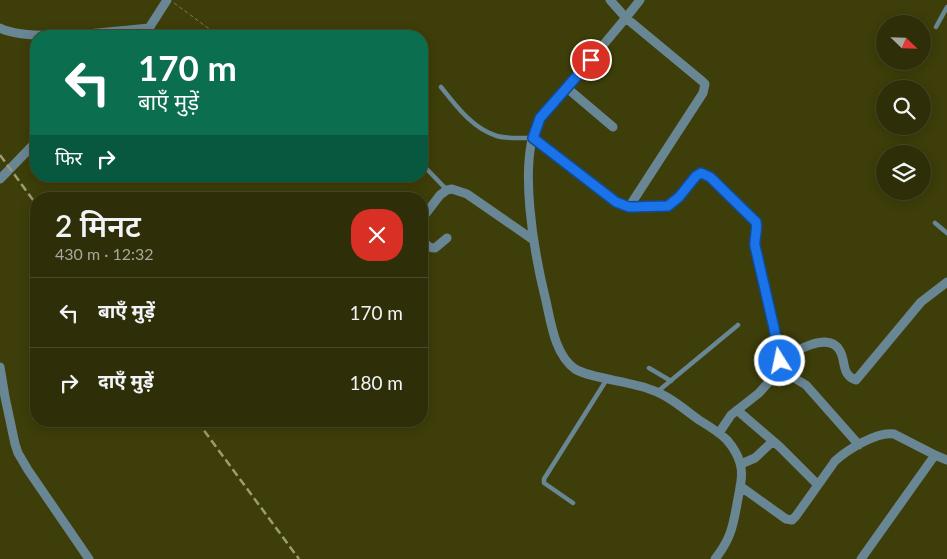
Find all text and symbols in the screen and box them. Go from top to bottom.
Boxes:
north arrow [876,15,931,70]
map controls [876,15,931,200]
pin [570,39,612,81]
text: 170 m [138,46,237,88]
icon: arrive [577,46,605,74]
icon: left [55,50,120,115]
button: search [876,80,931,135]
text: बाएँ मुड़ें [138,88,199,115]
icon: right [92,145,120,173]
button: layers [876,145,931,200]
text: फिर [55,146,82,169]
text: 2 मिनट [55,207,141,243]
button: close [351,209,403,261]
text: 430 m · 12:32 [55,244,154,263]
icon: left [55,299,83,327]
text: बाएँ मुड़ें [98,299,155,322]
text: 170 m [349,301,403,324]
position arrow [753,334,805,386]
icon: right [55,369,83,397]
text: दाएँ मुड़ें [98,369,154,392]
text: 180 m [349,371,403,394]

